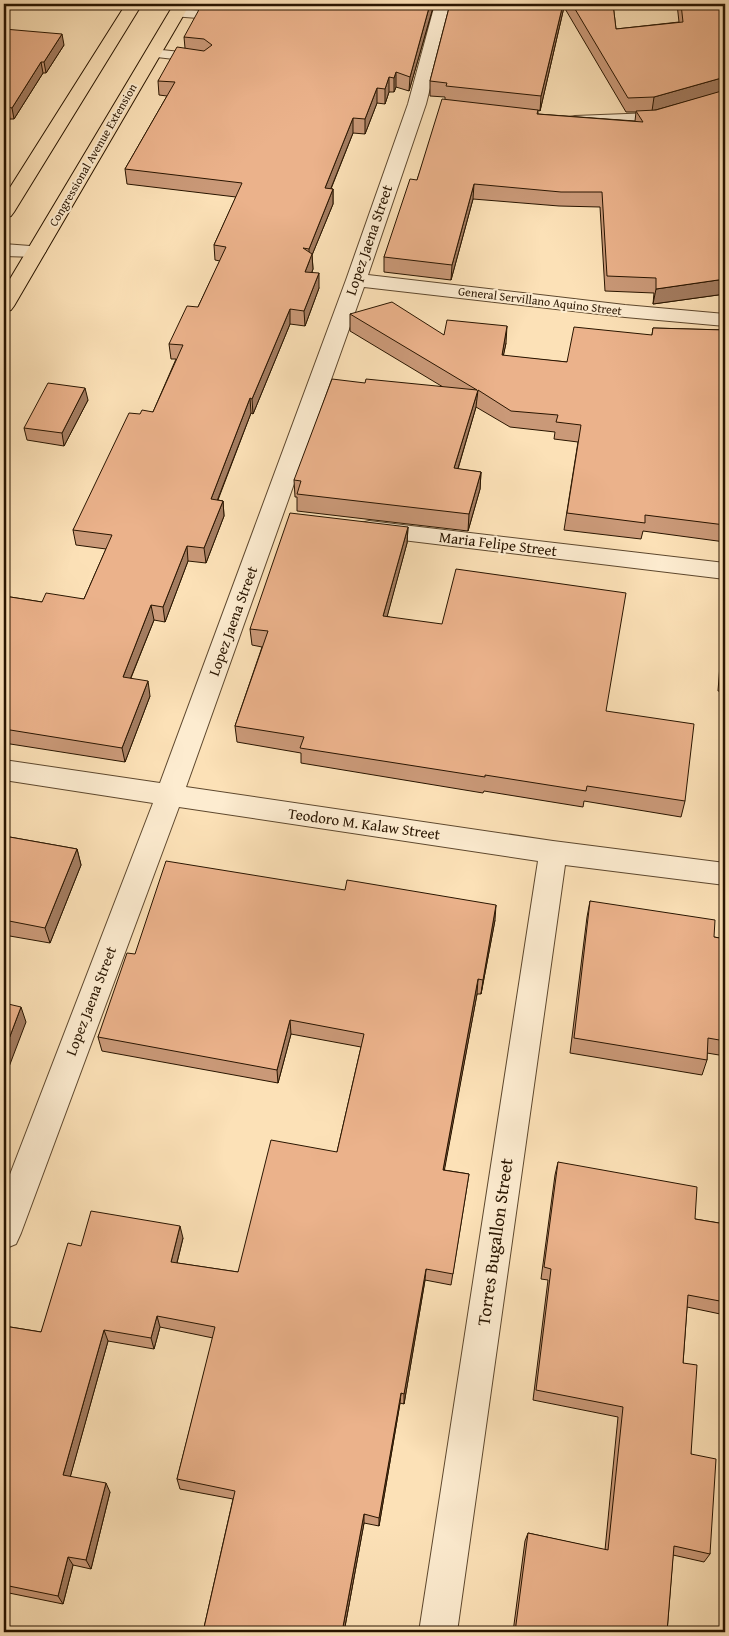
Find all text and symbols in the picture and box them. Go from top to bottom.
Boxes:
street label: Congressional Avenue Extension [45,80,141,229]
street label: Lopez Jaena Street [340,181,397,298]
street label: General Servillano Aquino Street [457,282,624,319]
street label: Maria Felipe Street [438,526,559,561]
street label: Lopez Jaena Street [203,562,262,679]
street label: Teodoro M. Kalaw Street [287,802,442,845]
street label: Lopez Jaena Street [60,942,121,1059]
street label: Torres Bugallon Street [469,1156,520,1327]

